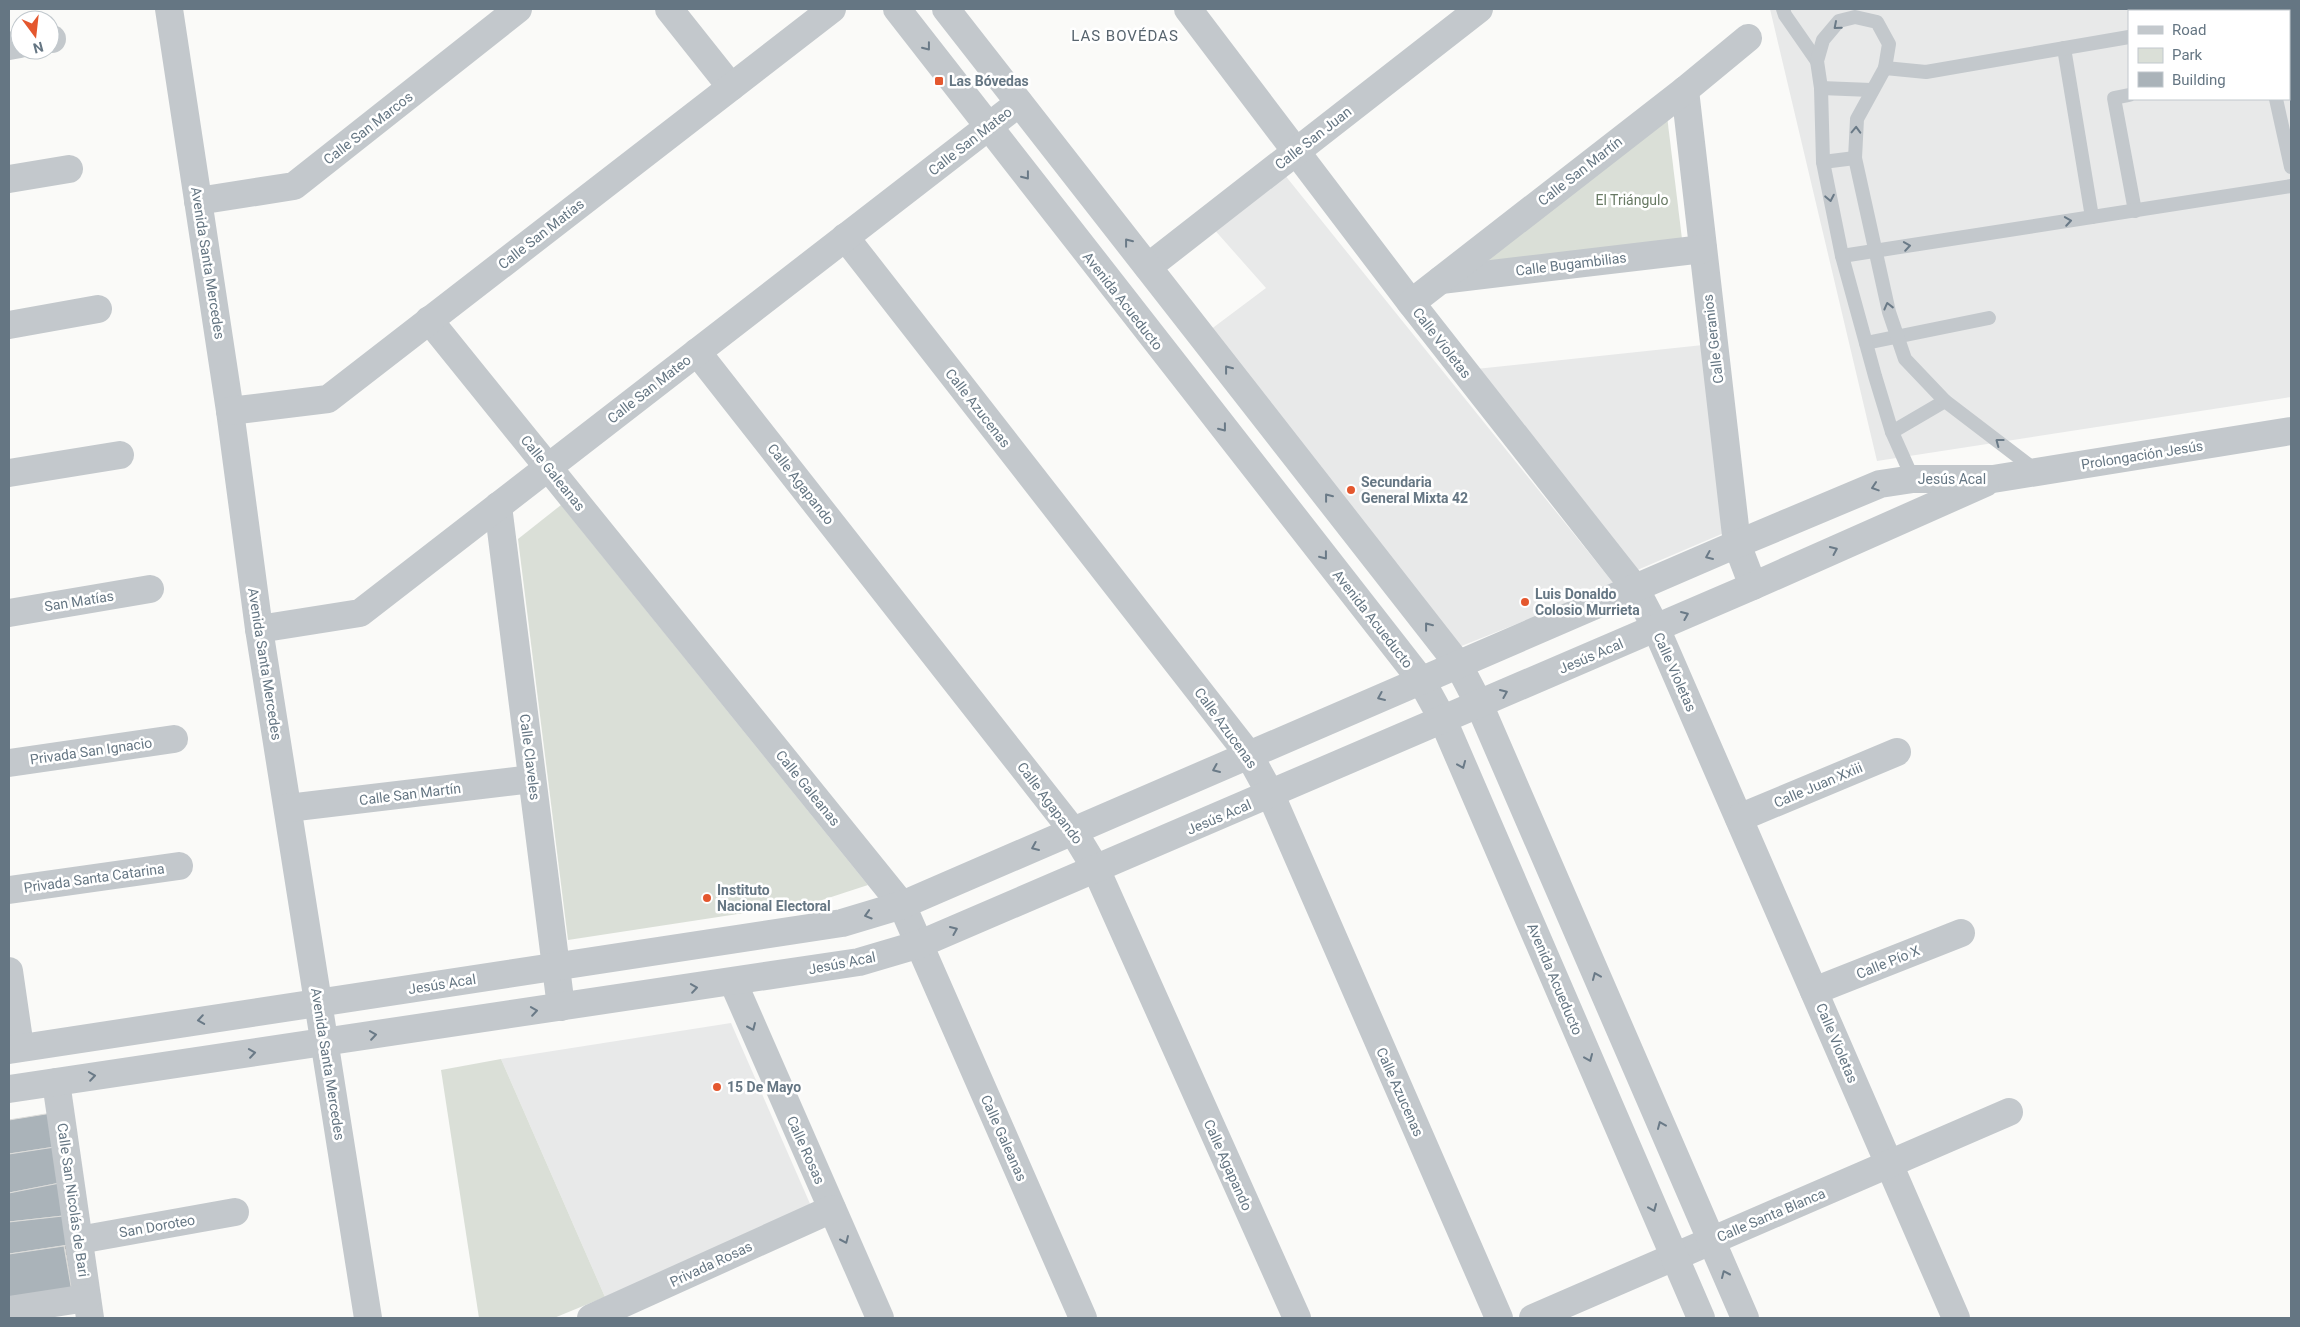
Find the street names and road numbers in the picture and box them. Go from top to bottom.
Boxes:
street label: Calle San Marcos [320,88,416,168]
street label: Calle San Mateo [925,103,1015,179]
street label: Calle San Juan [1272,103,1354,173]
street label: Calle San Martín [1535,133,1625,209]
street label: Avenida Santa Mercedes [188,186,228,340]
street label: Calle San Matías [495,196,587,272]
street label: Avenida Acueducto [1080,249,1166,353]
street label: Calle Bugambilias [1515,249,1627,279]
street label: Calle Geranios [1700,293,1726,385]
street label: Calle Violetas [1410,305,1474,381]
street label: Calle San Mateo [604,351,694,427]
street label: Calle Azucenas [942,365,1014,451]
street label: Calle Galeanas [518,432,588,514]
street label: Prolongación Jesús [2080,437,2204,473]
street label: Calle Agapando [764,440,838,528]
street label: Jesús Acal [1918,471,1986,487]
street label: Avenida Acueducto [1330,567,1416,671]
street label: Avenida Santa Mercedes [245,587,285,741]
street label: San Matías [43,588,115,614]
street label: Calle Violetas [1650,630,1700,714]
street label: Jesús Acal [1556,635,1626,677]
street label: Calle Azucenas [1191,685,1261,771]
street label: Calle Claveles [517,713,543,801]
street label: Privada San Ignacio [29,735,153,767]
street label: Calle Galeanas [773,747,843,829]
street label: Calle Agapando [1014,759,1086,847]
street label: Calle Juan Xxiii [1771,759,1865,811]
street label: Calle San Martín [358,780,462,808]
street label: Jesús Acal [1184,796,1254,838]
street label: Privada Santa Catarina [23,860,165,896]
street label: Avenida Acueducto [1524,921,1586,1037]
street label: Calle Pío X [1854,942,1922,982]
street label: Jesús Acal [807,949,877,977]
street label: Jesús Acal [407,971,477,997]
street label: Avenida Santa Mercedes [308,987,348,1141]
street label: Calle Violetas [1813,1001,1861,1085]
street label: Calle Azucenas [1373,1045,1427,1139]
street label: Calle Galeanas [978,1092,1030,1184]
street label: Calle Rosas [784,1113,828,1187]
street label: Calle Agapando [1201,1117,1255,1213]
street label: Calle San Nicolás de Bari [54,1122,92,1278]
street label: Calle Santa Blanca [1714,1185,1828,1245]
street label: San Doroteo [118,1211,196,1241]
street label: Privada Rosas [667,1238,755,1290]

